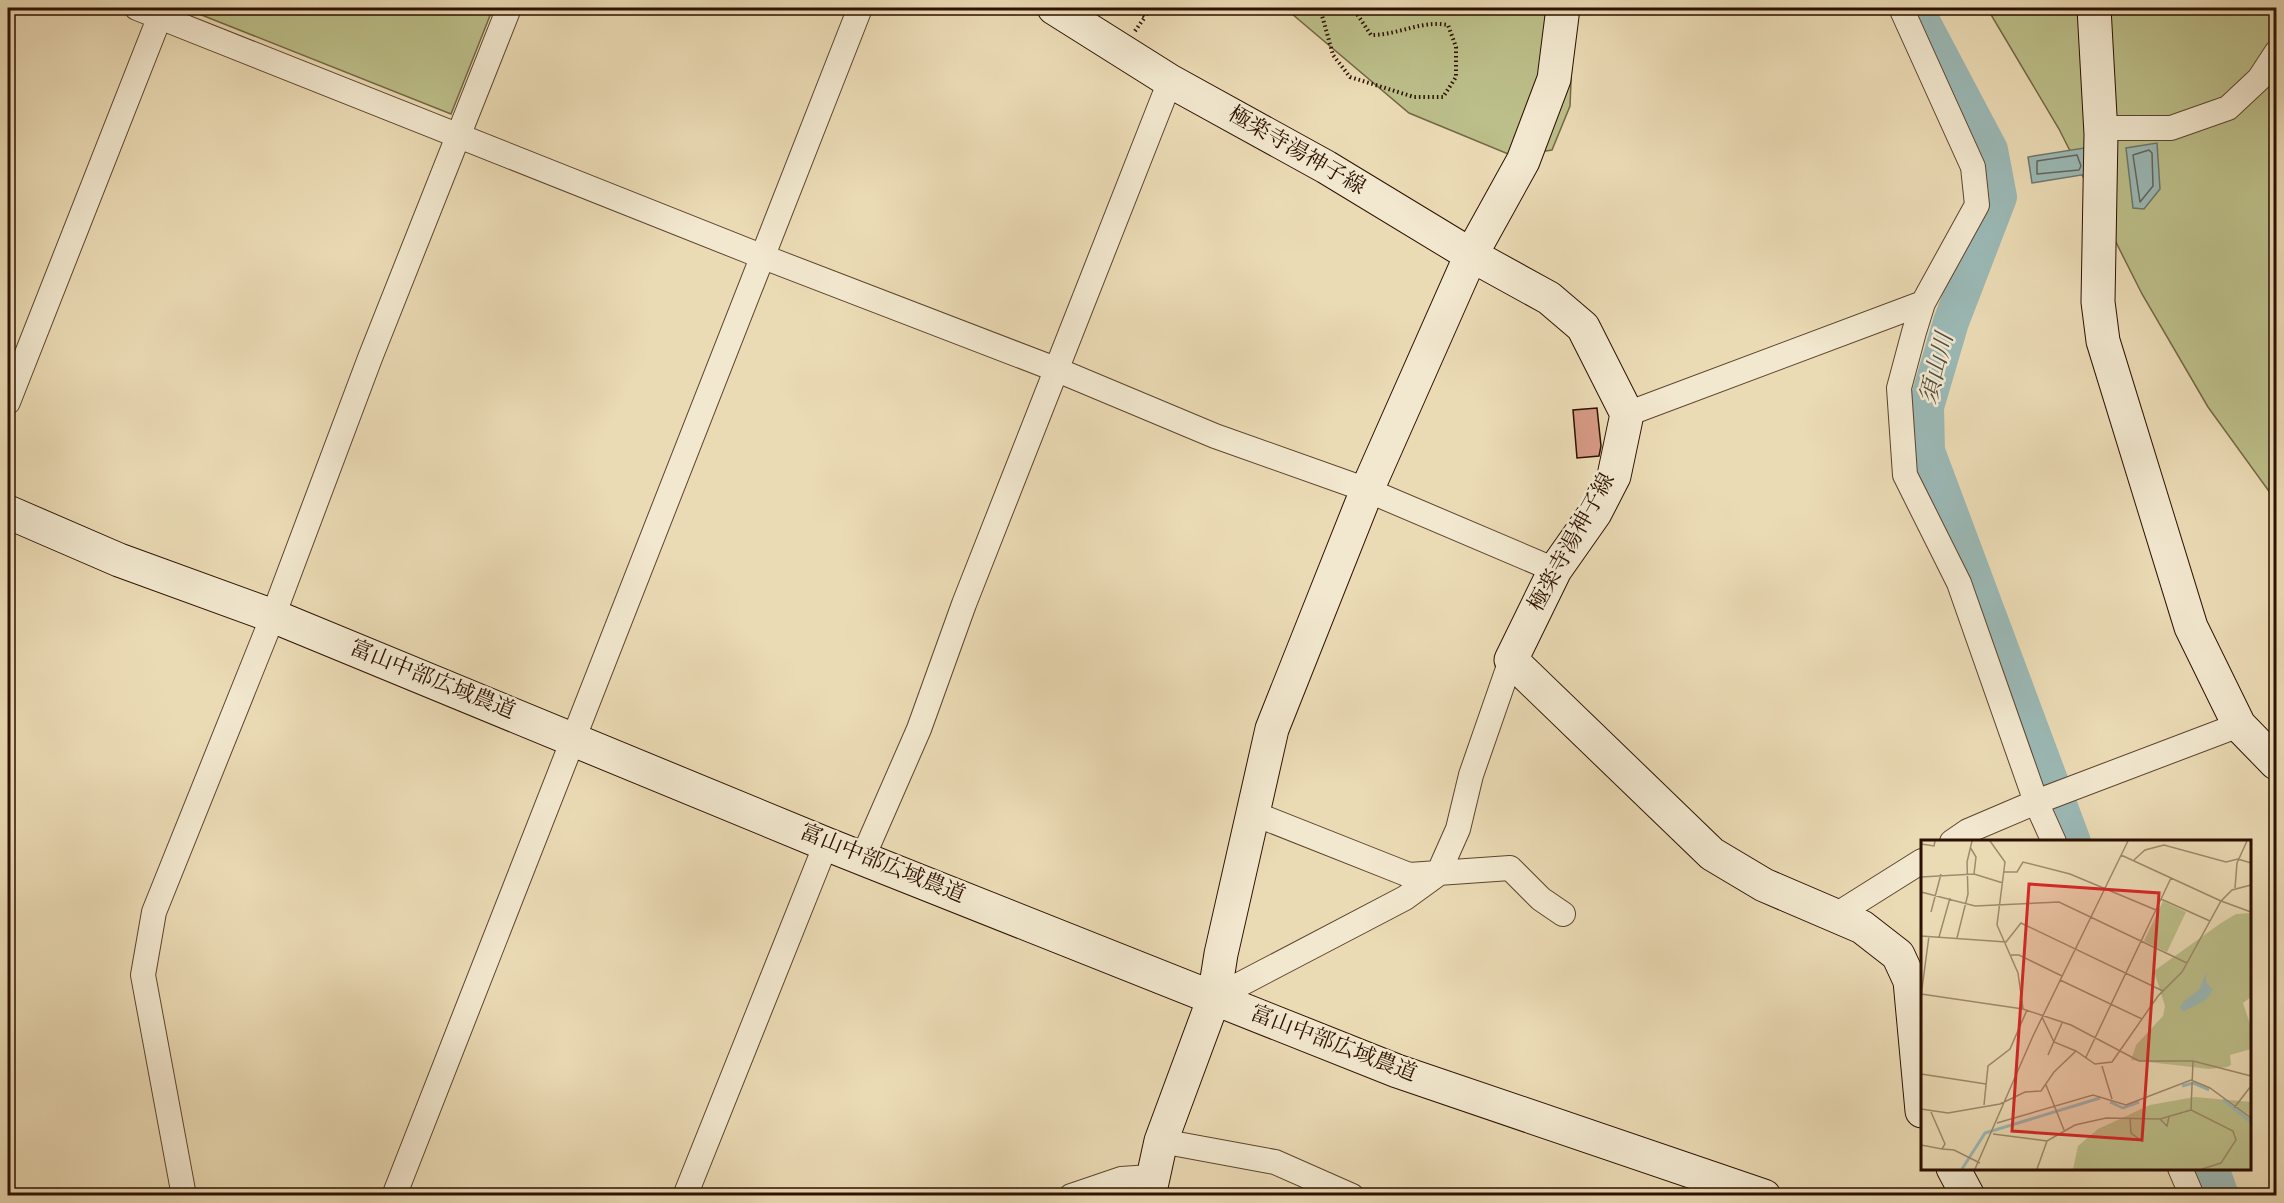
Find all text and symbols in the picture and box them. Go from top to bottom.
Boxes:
street label: 極楽寺湯神子線 [1221,100,1371,204]
water label: 須山川 [1913,327,1964,408]
street label: 極楽寺湯神子線 [1522,468,1624,618]
street label: 富山中部広域農道 [344,633,520,729]
street label: 富山中部広域農道 [794,817,970,913]
inset map [1921,840,2251,1170]
street label: 富山中部広域農道 [1245,999,1421,1091]

